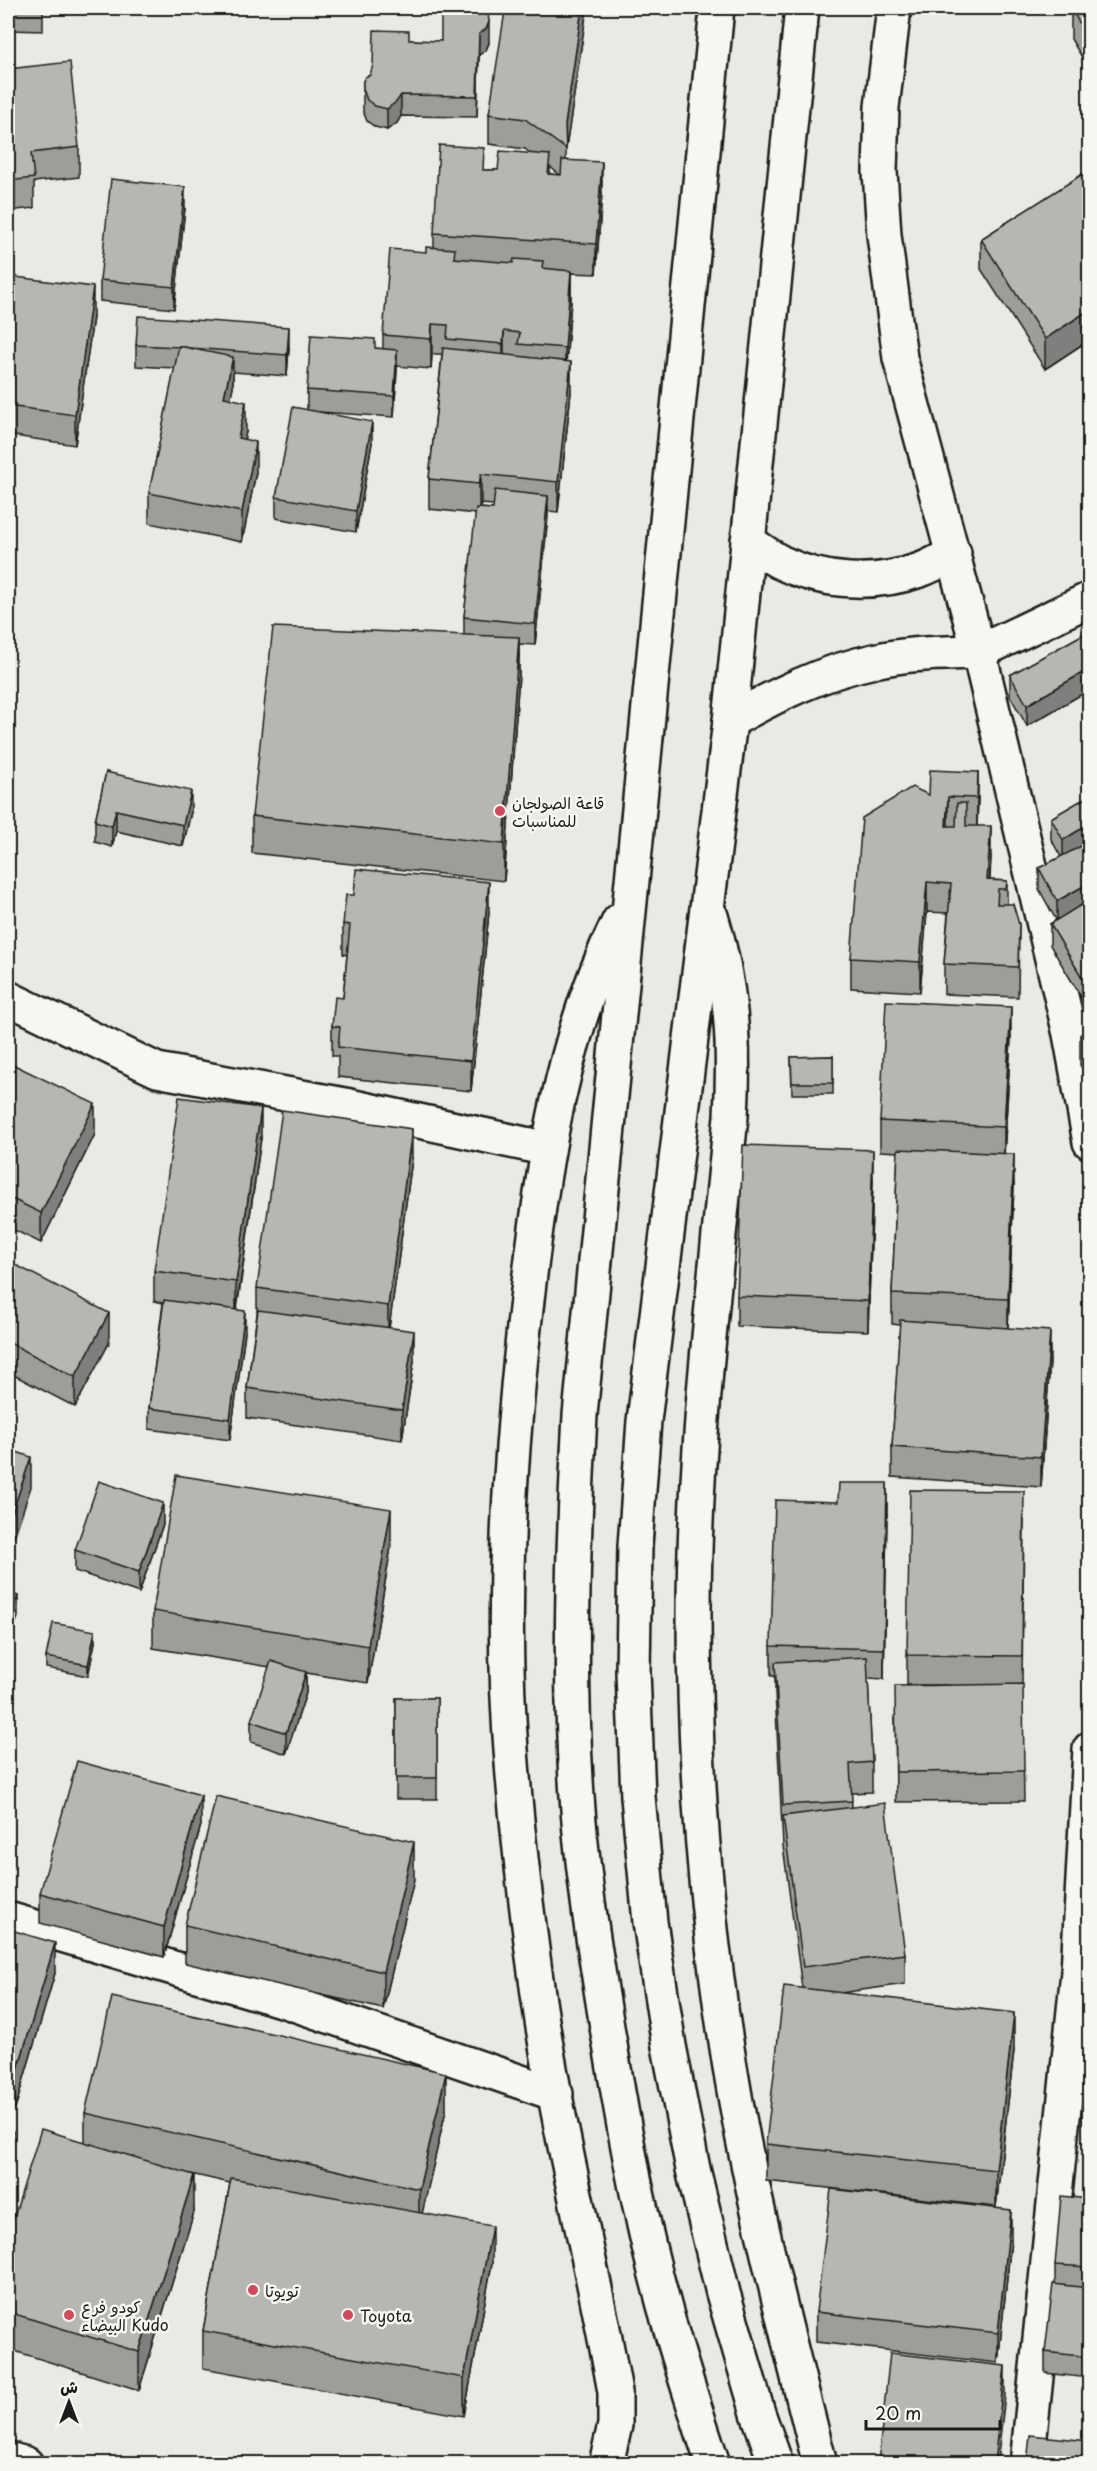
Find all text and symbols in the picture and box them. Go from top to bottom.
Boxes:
place label: قاعة الصولجان للمناسبات [512,790,604,832]
marker: قاعة الصولجان للمناسبات [493,804,507,818]
place label: تويوتا [265,2278,299,2302]
marker: تويوتا [246,2283,260,2297]
place label: كودو فرع البيضاء Kudo [81,2294,169,2336]
place label: Toyota [360,2303,412,2327]
marker: كودو فرع البيضاء Kudo [62,2308,76,2322]
marker: Toyota [341,2308,355,2322]
north arrow [39,2372,99,2432]
text: ش [60,2374,78,2398]
scale bar [866,2393,1000,2431]
text: 20 m [875,2399,921,2426]

